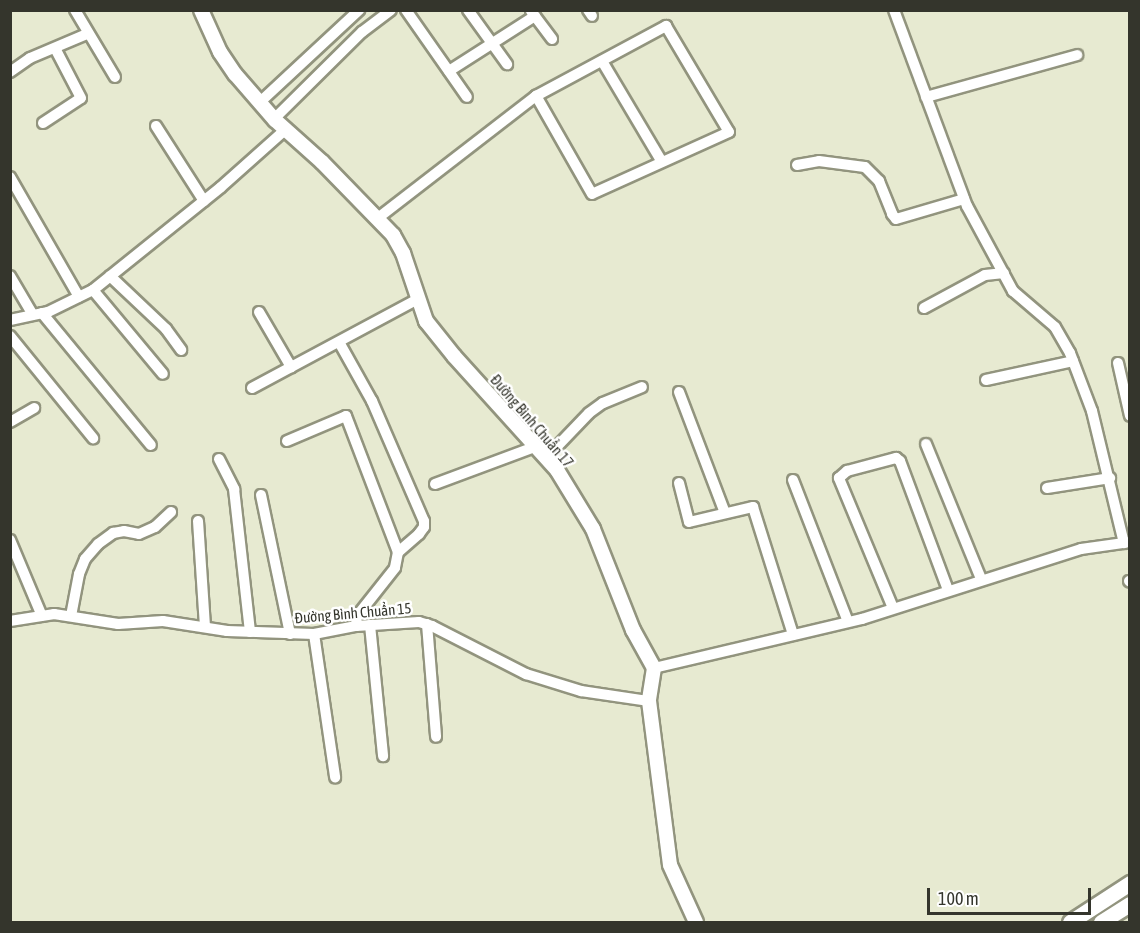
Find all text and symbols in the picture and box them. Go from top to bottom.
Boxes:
street label: Đường Bình Chuẩn 17 [487,371,577,471]
street label: Đường Bình Chuẩn 15 [294,599,412,627]
scale bar [930,876,1094,914]
text: 100 m [938,888,979,909]

